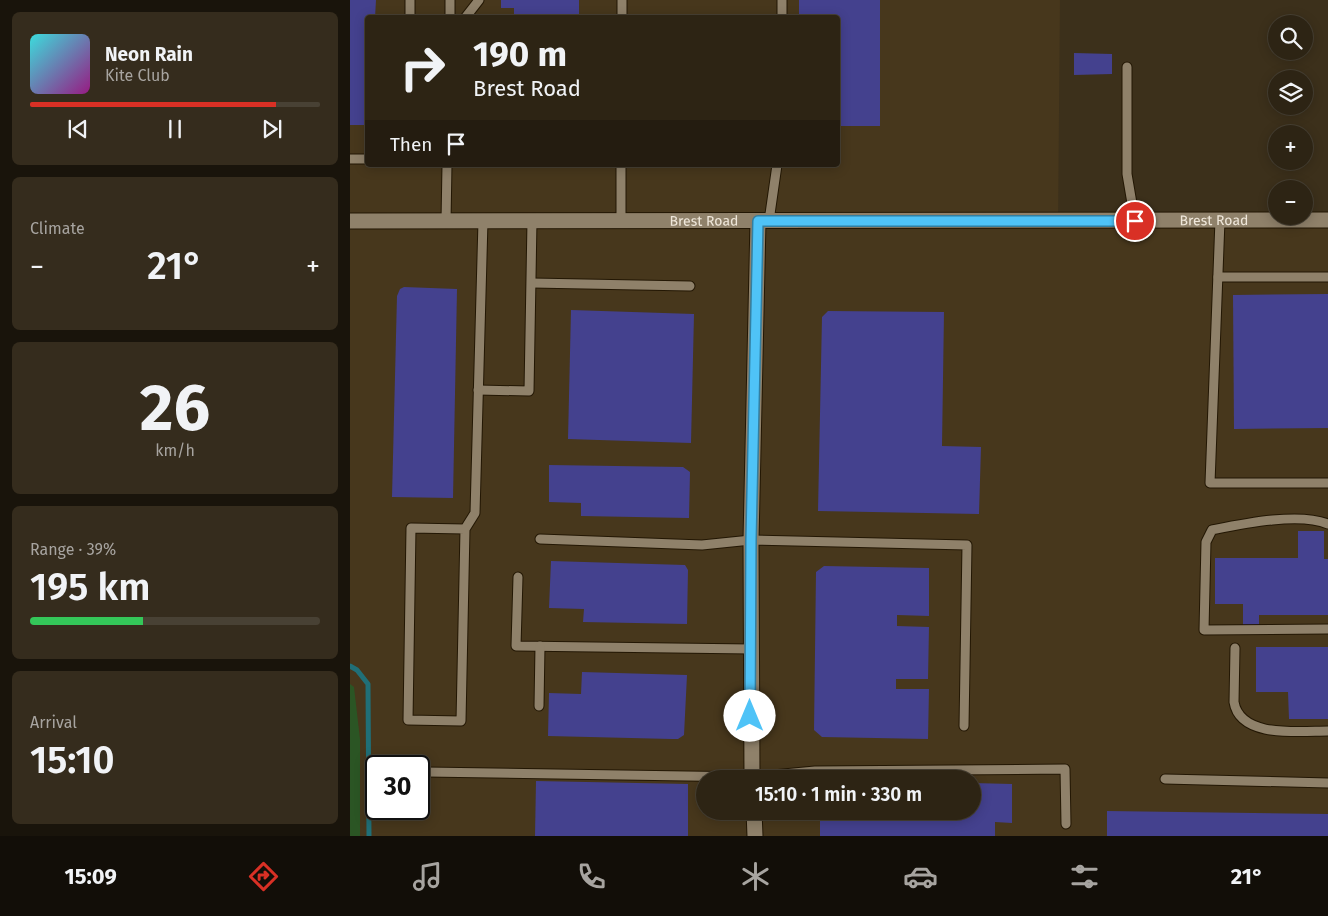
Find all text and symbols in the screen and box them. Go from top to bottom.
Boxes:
map controls [1268,15,1313,225]
button: search [1268,15,1313,60]
text: 190 m [473,33,567,75]
icon: right [390,35,455,100]
text: Neon Rain [105,43,193,66]
text: Kite Club [105,66,170,85]
button: layers [1268,70,1313,115]
text: Brest Road [473,75,581,102]
icon: previous [64,115,92,143]
icon: pause [161,115,189,143]
icon: next [258,115,286,143]
button: + [1268,125,1313,170]
icon: arrive [442,130,470,158]
text: Then [390,133,432,156]
button: − [1268,180,1313,225]
pin [1114,200,1156,242]
icon: arrive [1121,207,1149,235]
street label: Brest Road [670,212,738,229]
street label: Brest Road [1180,212,1248,229]
text: Climate [30,219,85,238]
text: 21° [147,243,203,289]
text: − [30,250,44,283]
text: + [306,250,320,283]
text: 26 [140,369,210,447]
text: km/h [155,441,195,460]
text: Range · 39% [30,540,116,559]
text: 195 km [30,564,150,610]
position arrow [723,689,775,741]
text: Arrival [30,713,77,732]
text: 15:10 [30,737,114,783]
speed limit sign: 30 [365,755,430,820]
text: 15:10 · 1 min · 330 m [755,783,922,806]
icon: directions [246,859,281,894]
icon: music [410,859,445,894]
icon: phone [574,859,609,894]
icon: climate [738,859,773,894]
icon: car [903,859,938,894]
icon: filters [1067,859,1102,894]
text: 15:09 [65,863,117,890]
text: 21° [1231,863,1263,890]

